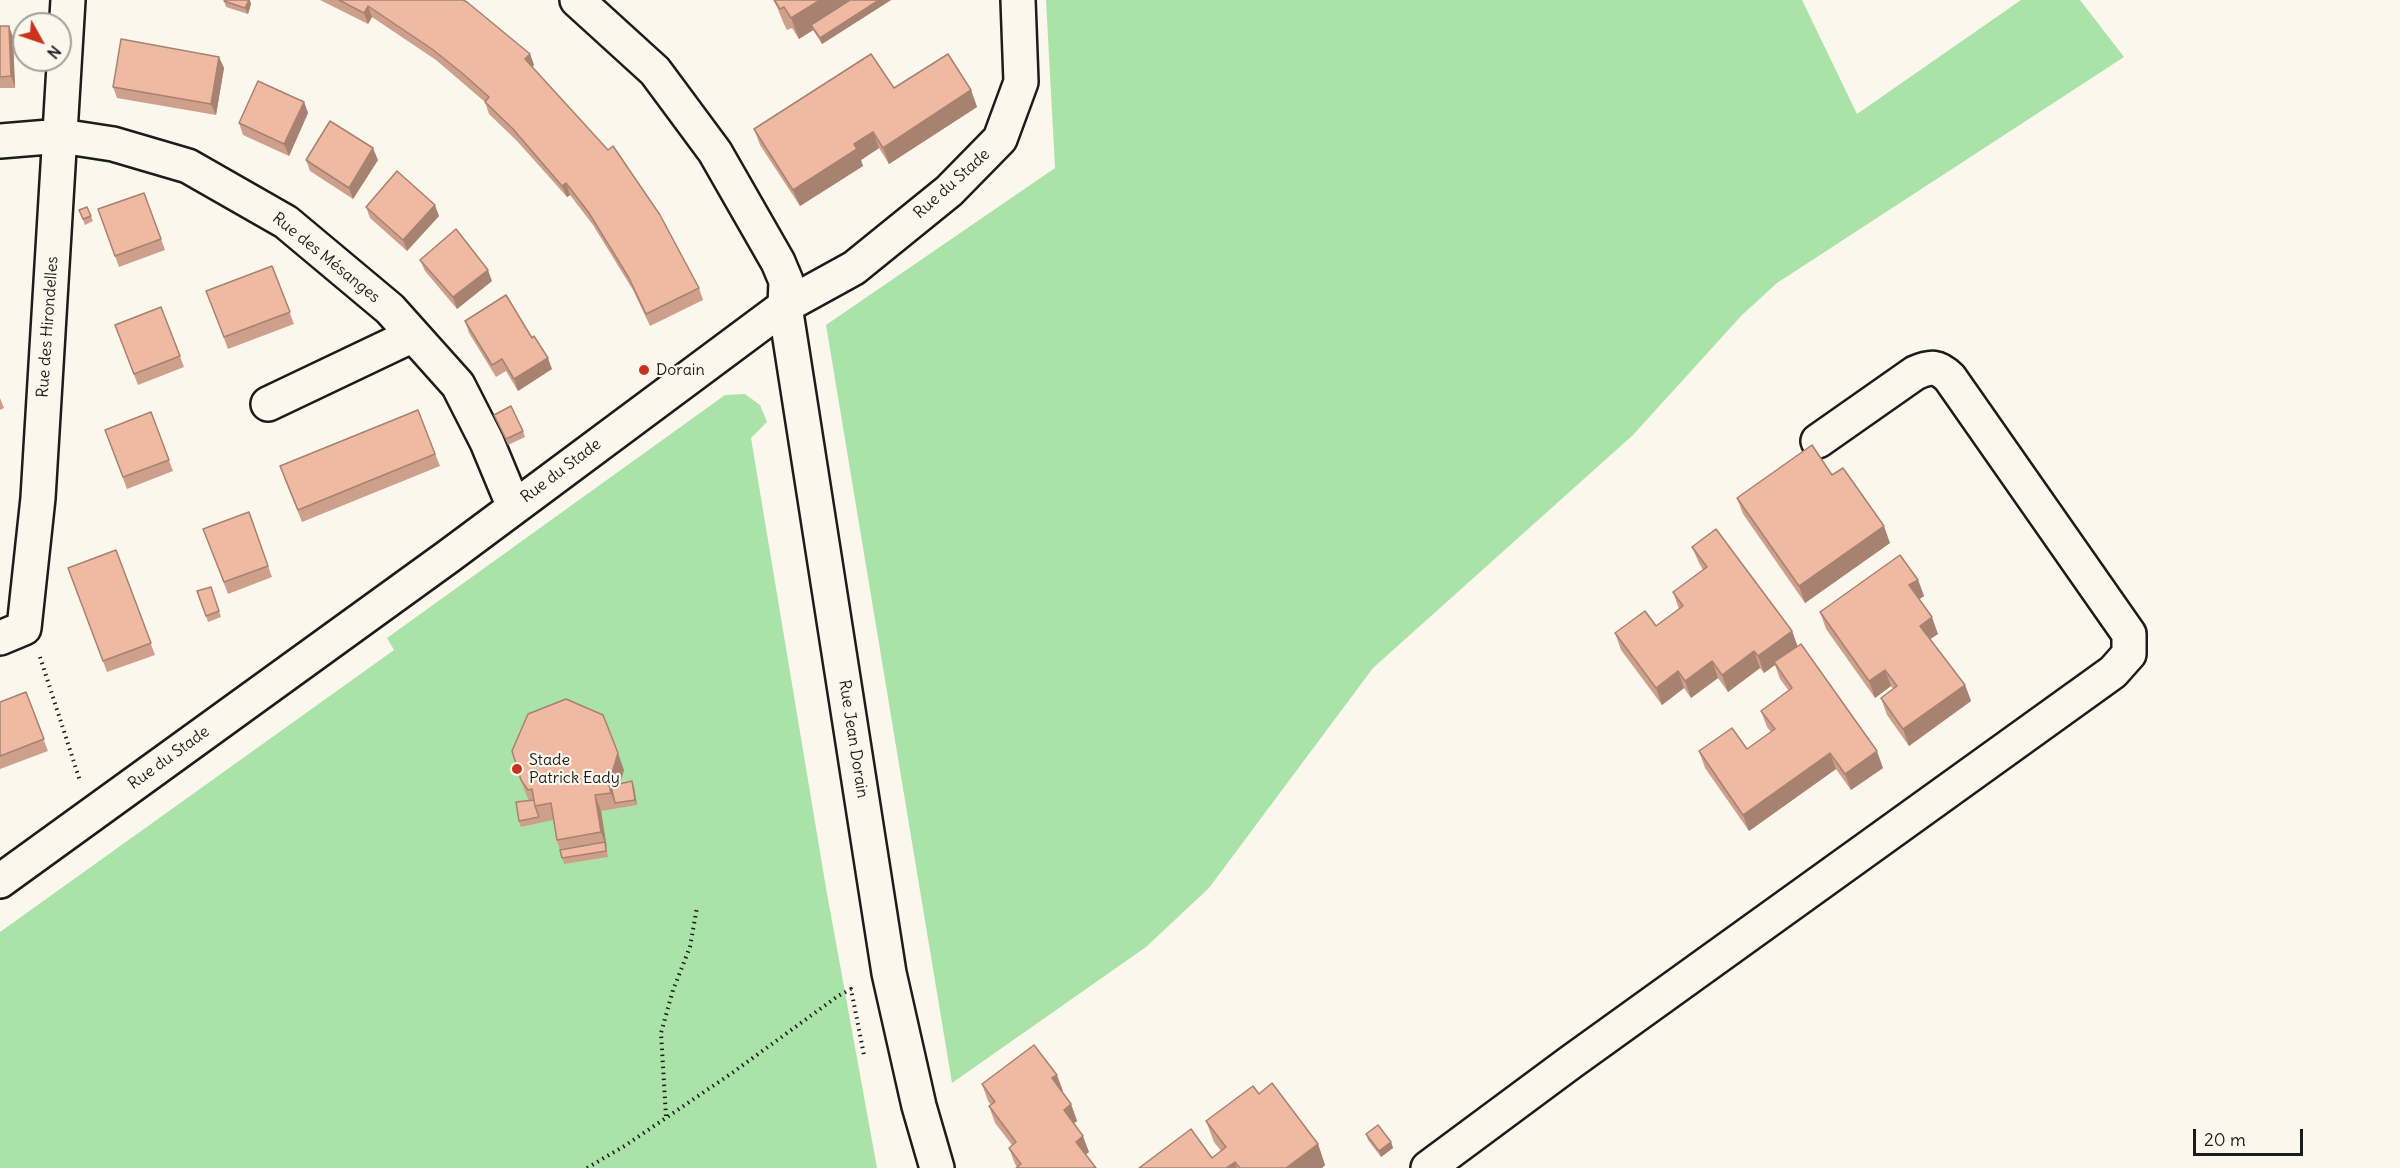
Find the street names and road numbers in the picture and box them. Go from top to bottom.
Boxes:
street label: Rue du Stade [910,145,994,223]
street label: Rue des Mésanges [268,209,384,307]
street label: Rue des Hirondelles [33,256,63,398]
street label: Rue du Stade [517,435,605,507]
street label: Rue Jean Dorain [834,679,872,799]
street label: Rue du Stade [125,722,213,794]

